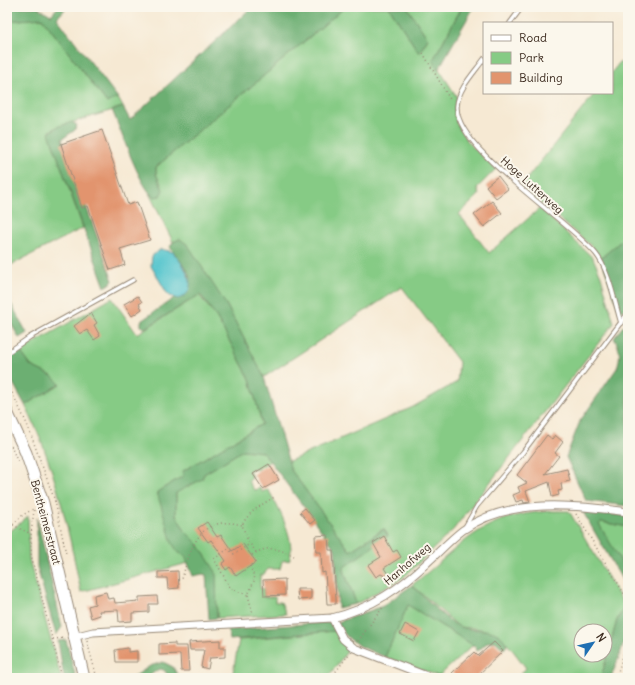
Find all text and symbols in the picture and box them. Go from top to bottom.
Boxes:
legend [483,22,613,94]
text: Road [519,30,547,45]
text: Park [519,50,544,65]
text: Building [519,70,563,85]
street label: Hoge Lutterweg [498,153,566,217]
street label: Bentheimerstraat [28,478,64,566]
street label: Hanhofweg [381,540,433,588]
north arrow [573,623,613,663]
text: N [593,630,609,644]

